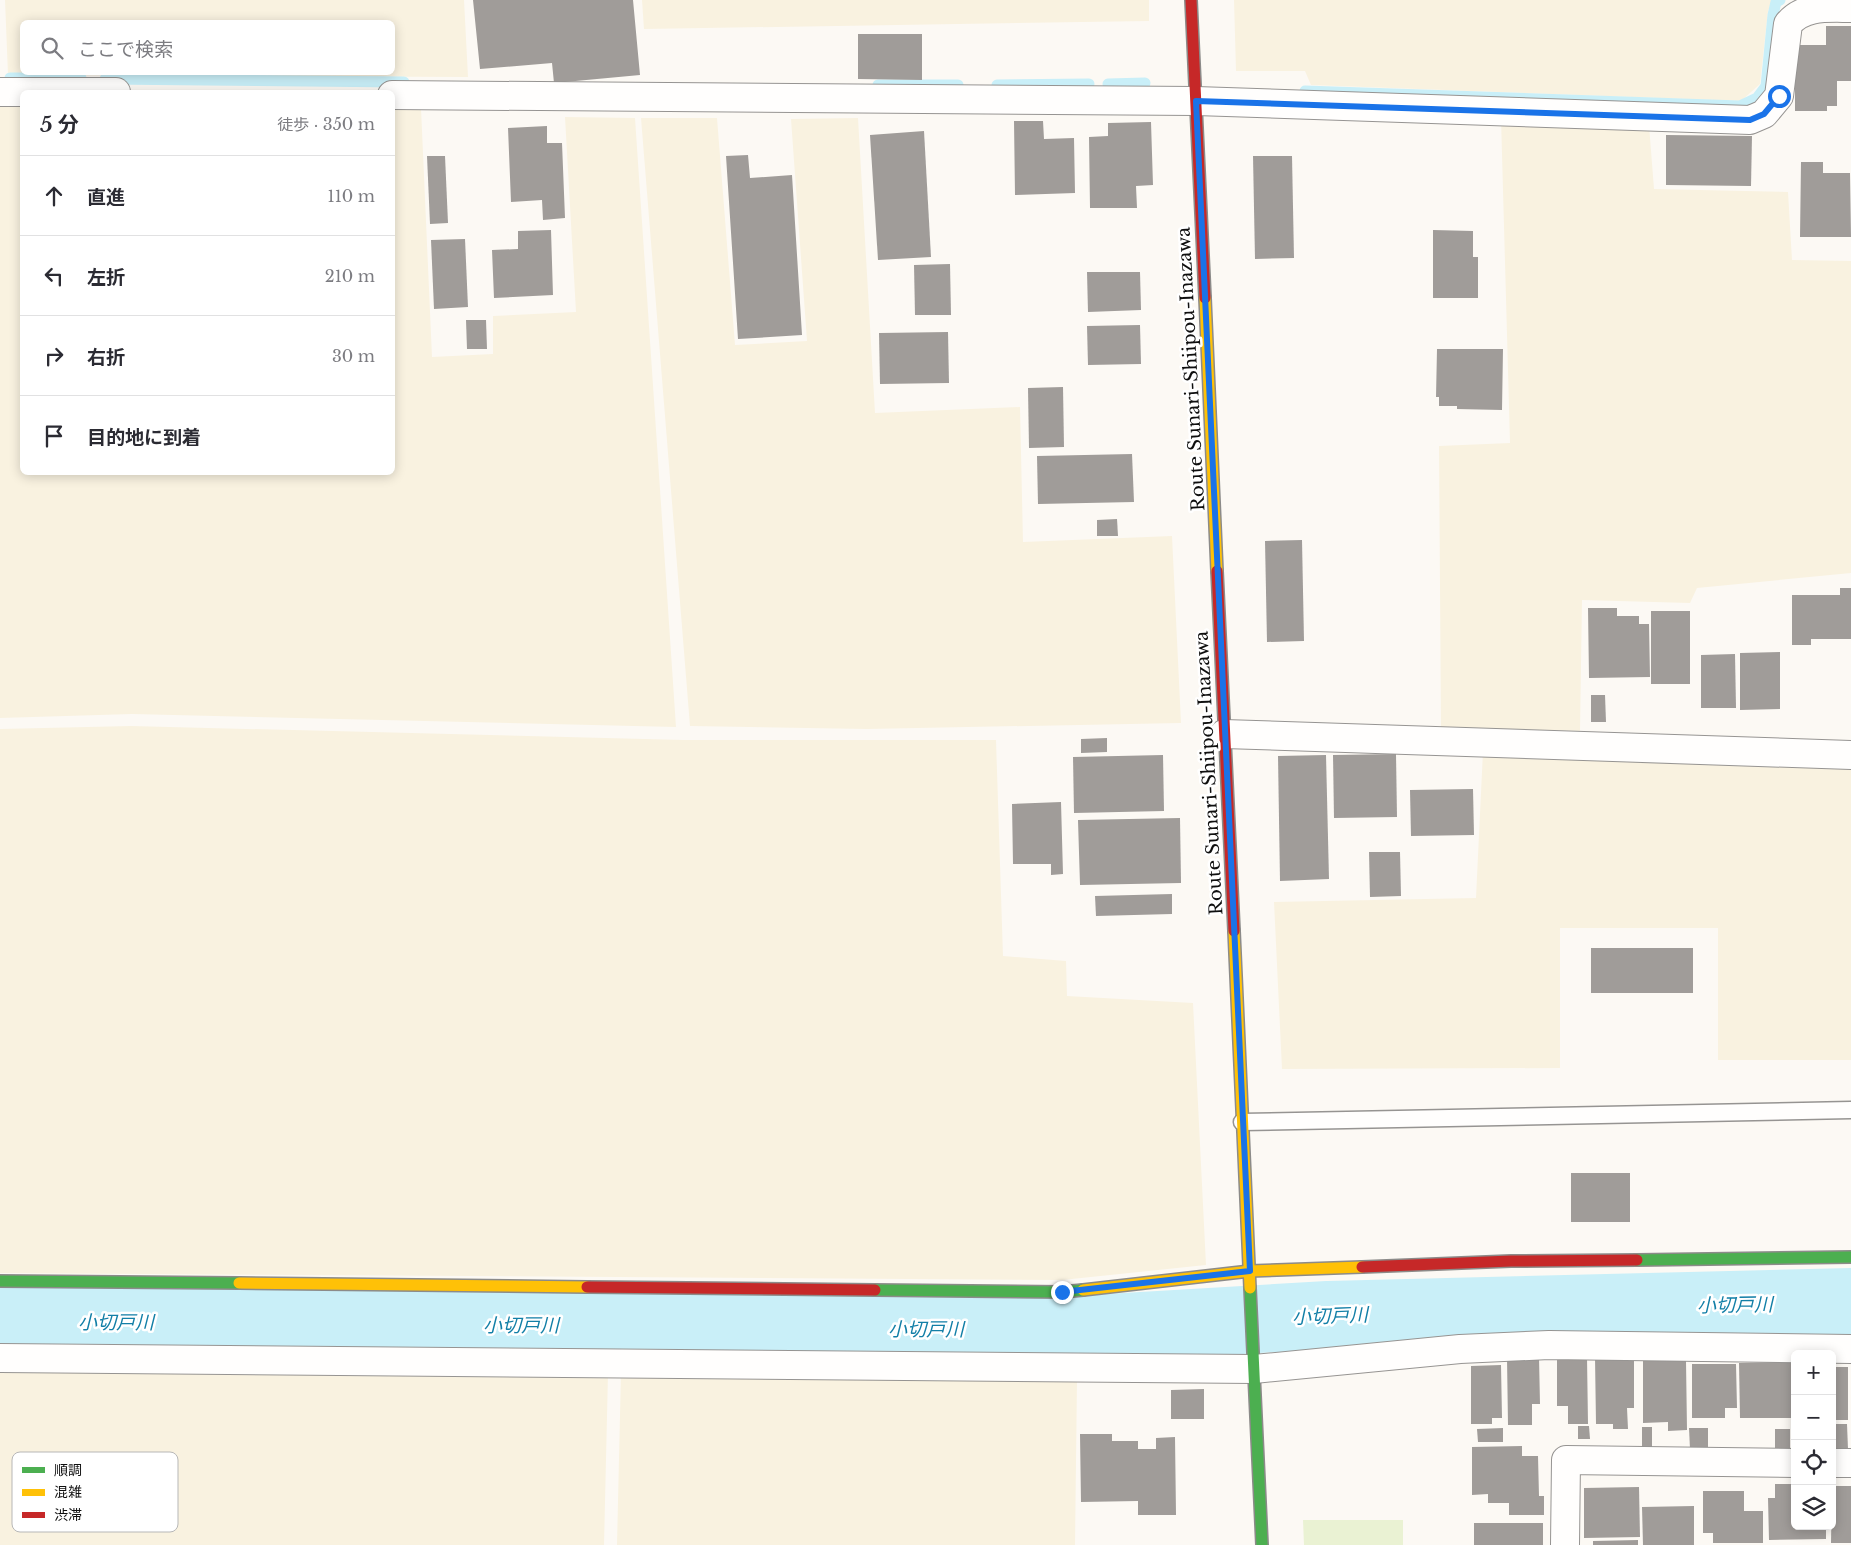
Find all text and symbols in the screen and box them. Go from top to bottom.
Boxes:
search box [20,20,395,75]
icon: search [38,34,66,62]
text: ここで検索 [78,38,173,61]
route start [1768,85,1791,108]
text: 5 分 [40,112,79,138]
text: 徒歩 · 350 m [277,114,375,134]
icon: ahead [40,182,68,210]
text: 直進 [87,186,125,209]
text: 110 m [328,186,375,206]
street label: Route Sunari-Shiipou-Inazawa [1173,226,1209,512]
icon: left [40,262,68,290]
text: 左折 [87,266,125,289]
text: 210 m [325,266,375,286]
icon: right [40,342,68,370]
text: 右折 [87,346,125,369]
text: 30 m [332,346,375,366]
icon: arrive [40,422,68,450]
text: 目的地に到着 [87,426,201,449]
street label: Route Sunari-Shiipou-Inazawa [1191,630,1227,916]
route end [1051,1281,1074,1304]
water label: 小切戸川 [1697,1293,1775,1317]
water label: 小切戸川 [1292,1303,1370,1329]
water label: 小切戸川 [78,1311,156,1334]
water label: 小切戸川 [483,1314,561,1337]
water label: 小切戸川 [888,1318,966,1341]
map controls [1791,1350,1836,1530]
button: + [1791,1350,1836,1395]
button: − [1791,1395,1836,1440]
button: locate [1791,1440,1836,1485]
legend [12,1452,178,1532]
text: 順調 [54,1461,82,1479]
text: 混雑 [54,1483,82,1501]
button: layers [1791,1485,1836,1530]
text: 渋滞 [54,1506,82,1524]

